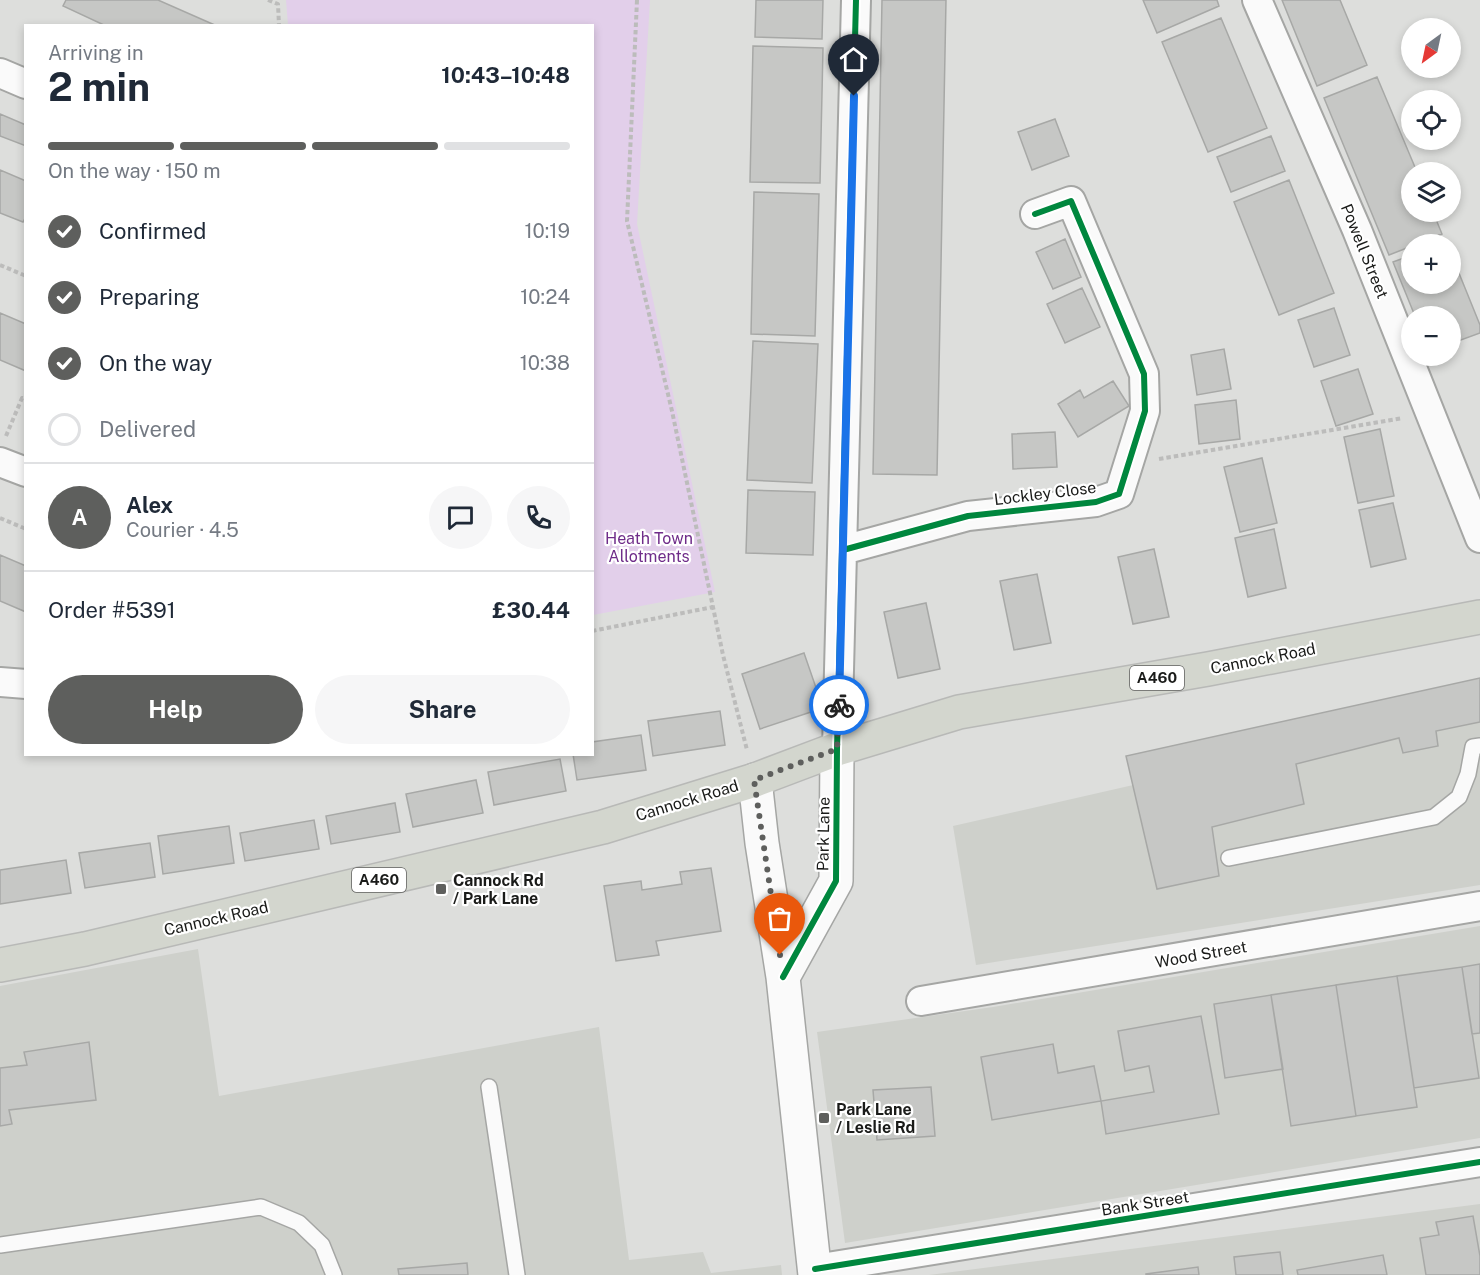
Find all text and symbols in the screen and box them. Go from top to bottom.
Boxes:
north arrow [1401,18,1461,78]
map controls [1401,18,1461,366]
pin [828,34,879,96]
text: Arriving in [48,41,143,65]
icon: home [837,43,870,76]
text: 10:43–10:48 [441,62,570,88]
text: 2 min [48,64,150,110]
button: locate [1401,90,1461,150]
text: On the way · 150 m [48,159,220,183]
button: layers [1401,162,1461,222]
street label: Powell Street [1337,201,1392,301]
icon: check [48,215,81,248]
text: Confirmed [99,218,206,244]
text: 10:19 [524,219,570,243]
button: + [1401,234,1461,294]
icon: check [48,281,81,314]
text: Preparing [99,284,200,310]
text: 10:24 [520,285,570,309]
button: − [1401,306,1461,366]
icon: check [48,347,81,380]
text: On the way [99,350,212,376]
text: 10:38 [520,351,570,375]
text: Delivered [99,416,196,442]
street label: Lockley Close [993,478,1097,509]
button: chat [429,486,492,549]
button: phone [507,486,570,549]
text: Alex [126,492,173,518]
text: A [72,504,87,530]
text: Courier · 4.5 [126,518,239,542]
park label: Heath Town Allotments [605,529,693,566]
text: Order #5391 [48,597,176,623]
text: £30.44 [492,597,570,623]
street label: Cannock Road [1209,639,1317,678]
road number: A460 [1130,666,1184,690]
button: Help [48,675,303,744]
button: Share [315,675,570,744]
courier [809,675,869,735]
icon: bike [823,689,856,722]
street label: Cannock Road [633,776,741,825]
street label: Park Lane [813,797,834,871]
road number: A460 [352,868,406,892]
place label: Cannock Rd / Park Lane [453,871,544,908]
marker: Cannock Rd / Park Lane [434,882,448,896]
pin [754,893,805,955]
street label: Cannock Road [162,897,270,940]
icon: bag [763,902,796,935]
street label: Wood Street [1154,937,1248,972]
place label: Park Lane / Leslie Rd [836,1100,915,1137]
marker: Park Lane / Leslie Rd [817,1111,831,1125]
street label: Bank Street [1100,1187,1190,1220]

